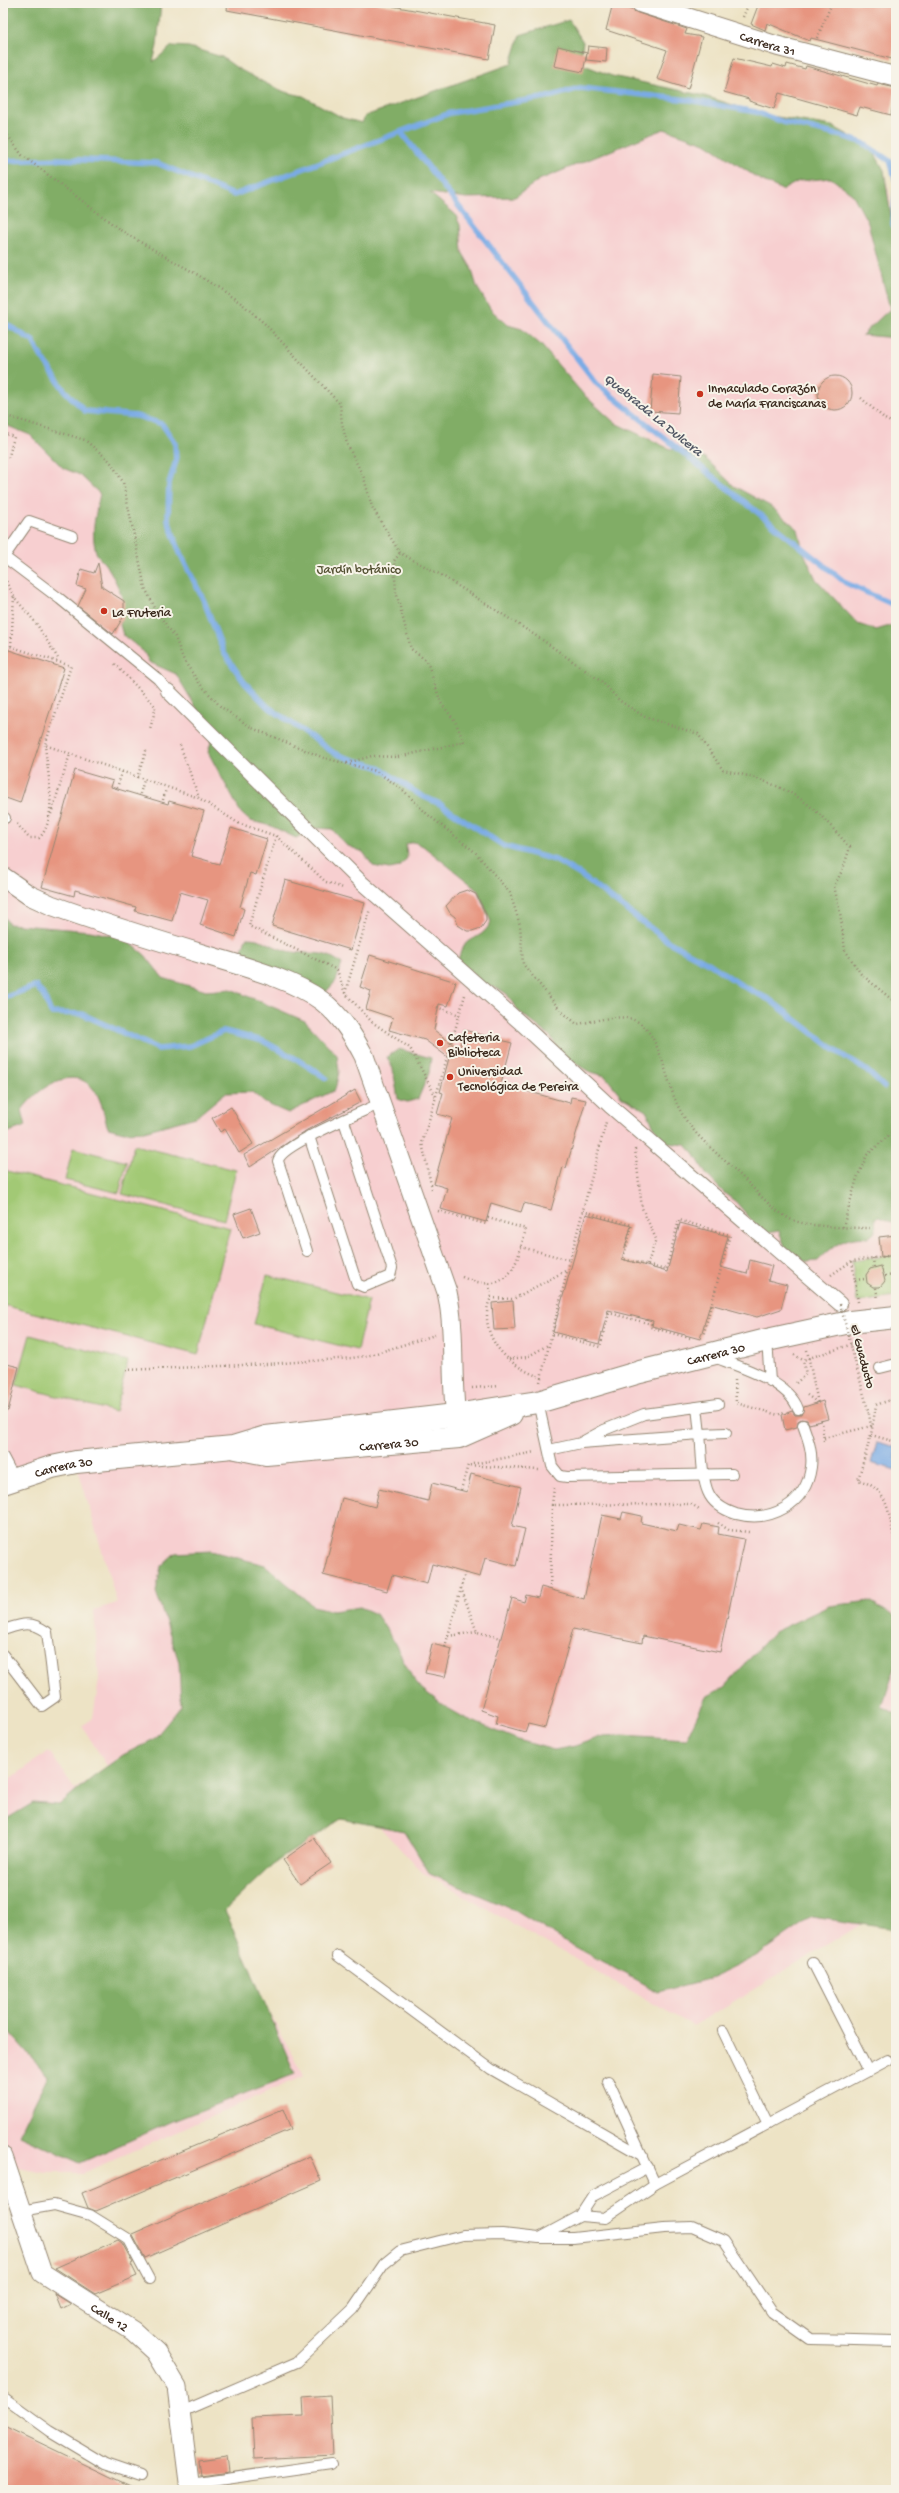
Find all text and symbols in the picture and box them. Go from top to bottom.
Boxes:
street label: Carrera 31 [738,30,797,60]
water label: Quebrada La Dulcera [600,371,706,462]
place label: Inmaculado Corazón de María Franciscanas [708,382,827,412]
marker: Inmaculado Corazón de María Franciscanas [695,389,705,399]
park label: Jardín botánico [317,563,402,578]
marker: La Fruteria [99,606,109,616]
place label: La Fruteria [112,606,172,621]
place label: Cafeteria Biblioteca [447,1031,501,1061]
marker: Cafeteria Biblioteca [435,1038,445,1048]
place label: Universidad Tecnológica de Pereira [457,1065,580,1095]
marker: Universidad Tecnológica de Pereira [445,1072,455,1082]
street label: El Guaducto [846,1323,877,1391]
street label: Carrera 30 [686,1341,748,1370]
street label: Carrera 30 [359,1436,420,1456]
street label: Carrera 30 [33,1455,94,1482]
street label: Calle 12 [87,2301,131,2336]

